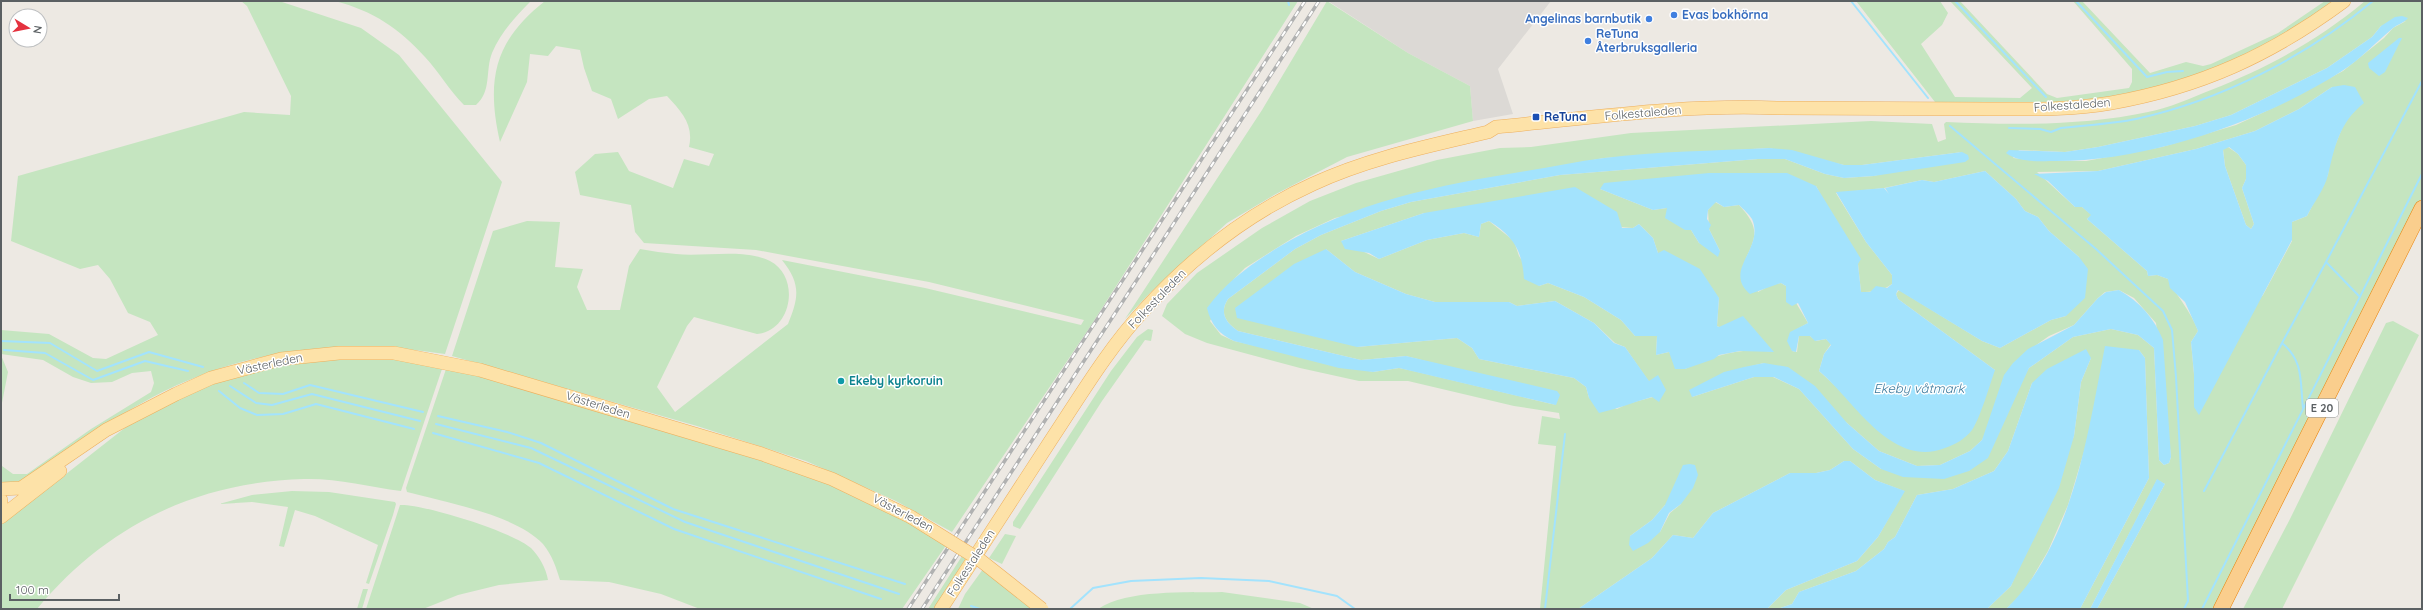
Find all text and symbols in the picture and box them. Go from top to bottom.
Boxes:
place label: Evas bokhörna [1682,7,1768,22]
north arrow [8,8,48,48]
marker: Evas bokhörna [1669,10,1679,20]
place label: Angelinas barnbutik [1525,11,1641,26]
marker: Angelinas barnbutik [1644,14,1654,24]
text: N [30,25,45,35]
place label: ReTuna Återbruksgalleria [1596,26,1697,55]
marker: ReTuna Återbruksgalleria [1583,36,1593,46]
street label: Folkestaleden [2033,94,2111,115]
street label: Folkestaleden [1604,102,1682,123]
place label: ReTuna [1544,109,1587,124]
marker: ReTuna [1531,112,1541,122]
street label: Folkestaleden [1125,266,1189,332]
street label: Västerleden [236,349,304,378]
place label: Ekeby kyrkoruin [849,373,943,388]
marker: Ekeby kyrkoruin [836,376,846,386]
water label: Ekeby våtmark [1873,380,1966,396]
street label: Västerleden [564,388,632,421]
road number: E 20 [2306,399,2338,417]
street label: Västerleden [870,490,936,535]
street label: Folkestaleden [943,526,998,599]
scale bar [10,576,119,602]
text: 100 m [16,582,49,597]

